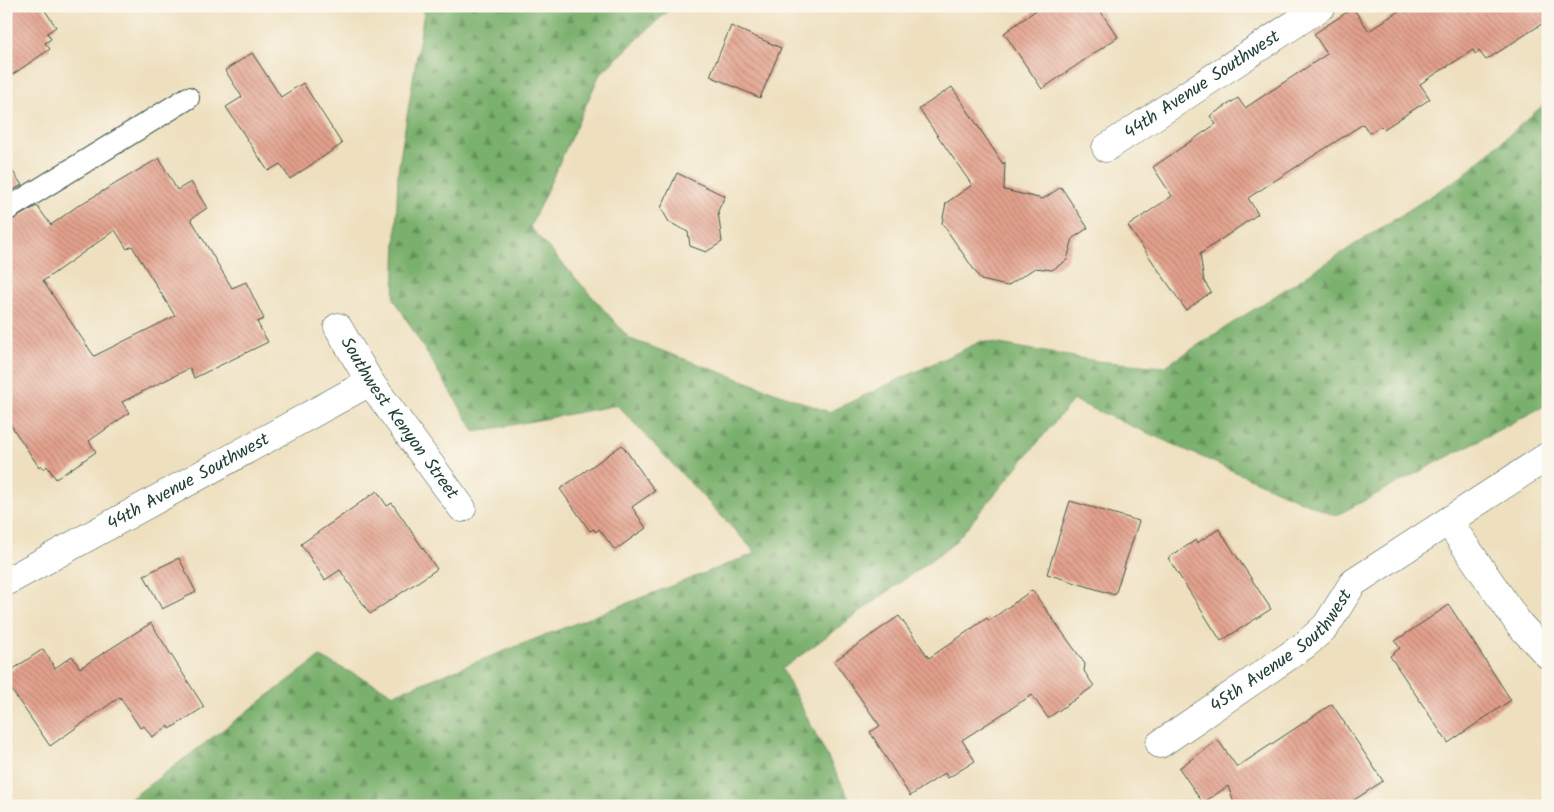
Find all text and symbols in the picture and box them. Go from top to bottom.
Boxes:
street label: 44th Avenue Southwest [1118,22,1287,147]
street label: Southwest Kenyon Street [332,332,466,507]
street label: 44th Avenue Southwest [102,425,276,538]
street label: 45th Avenue Southwest [1204,583,1361,720]

